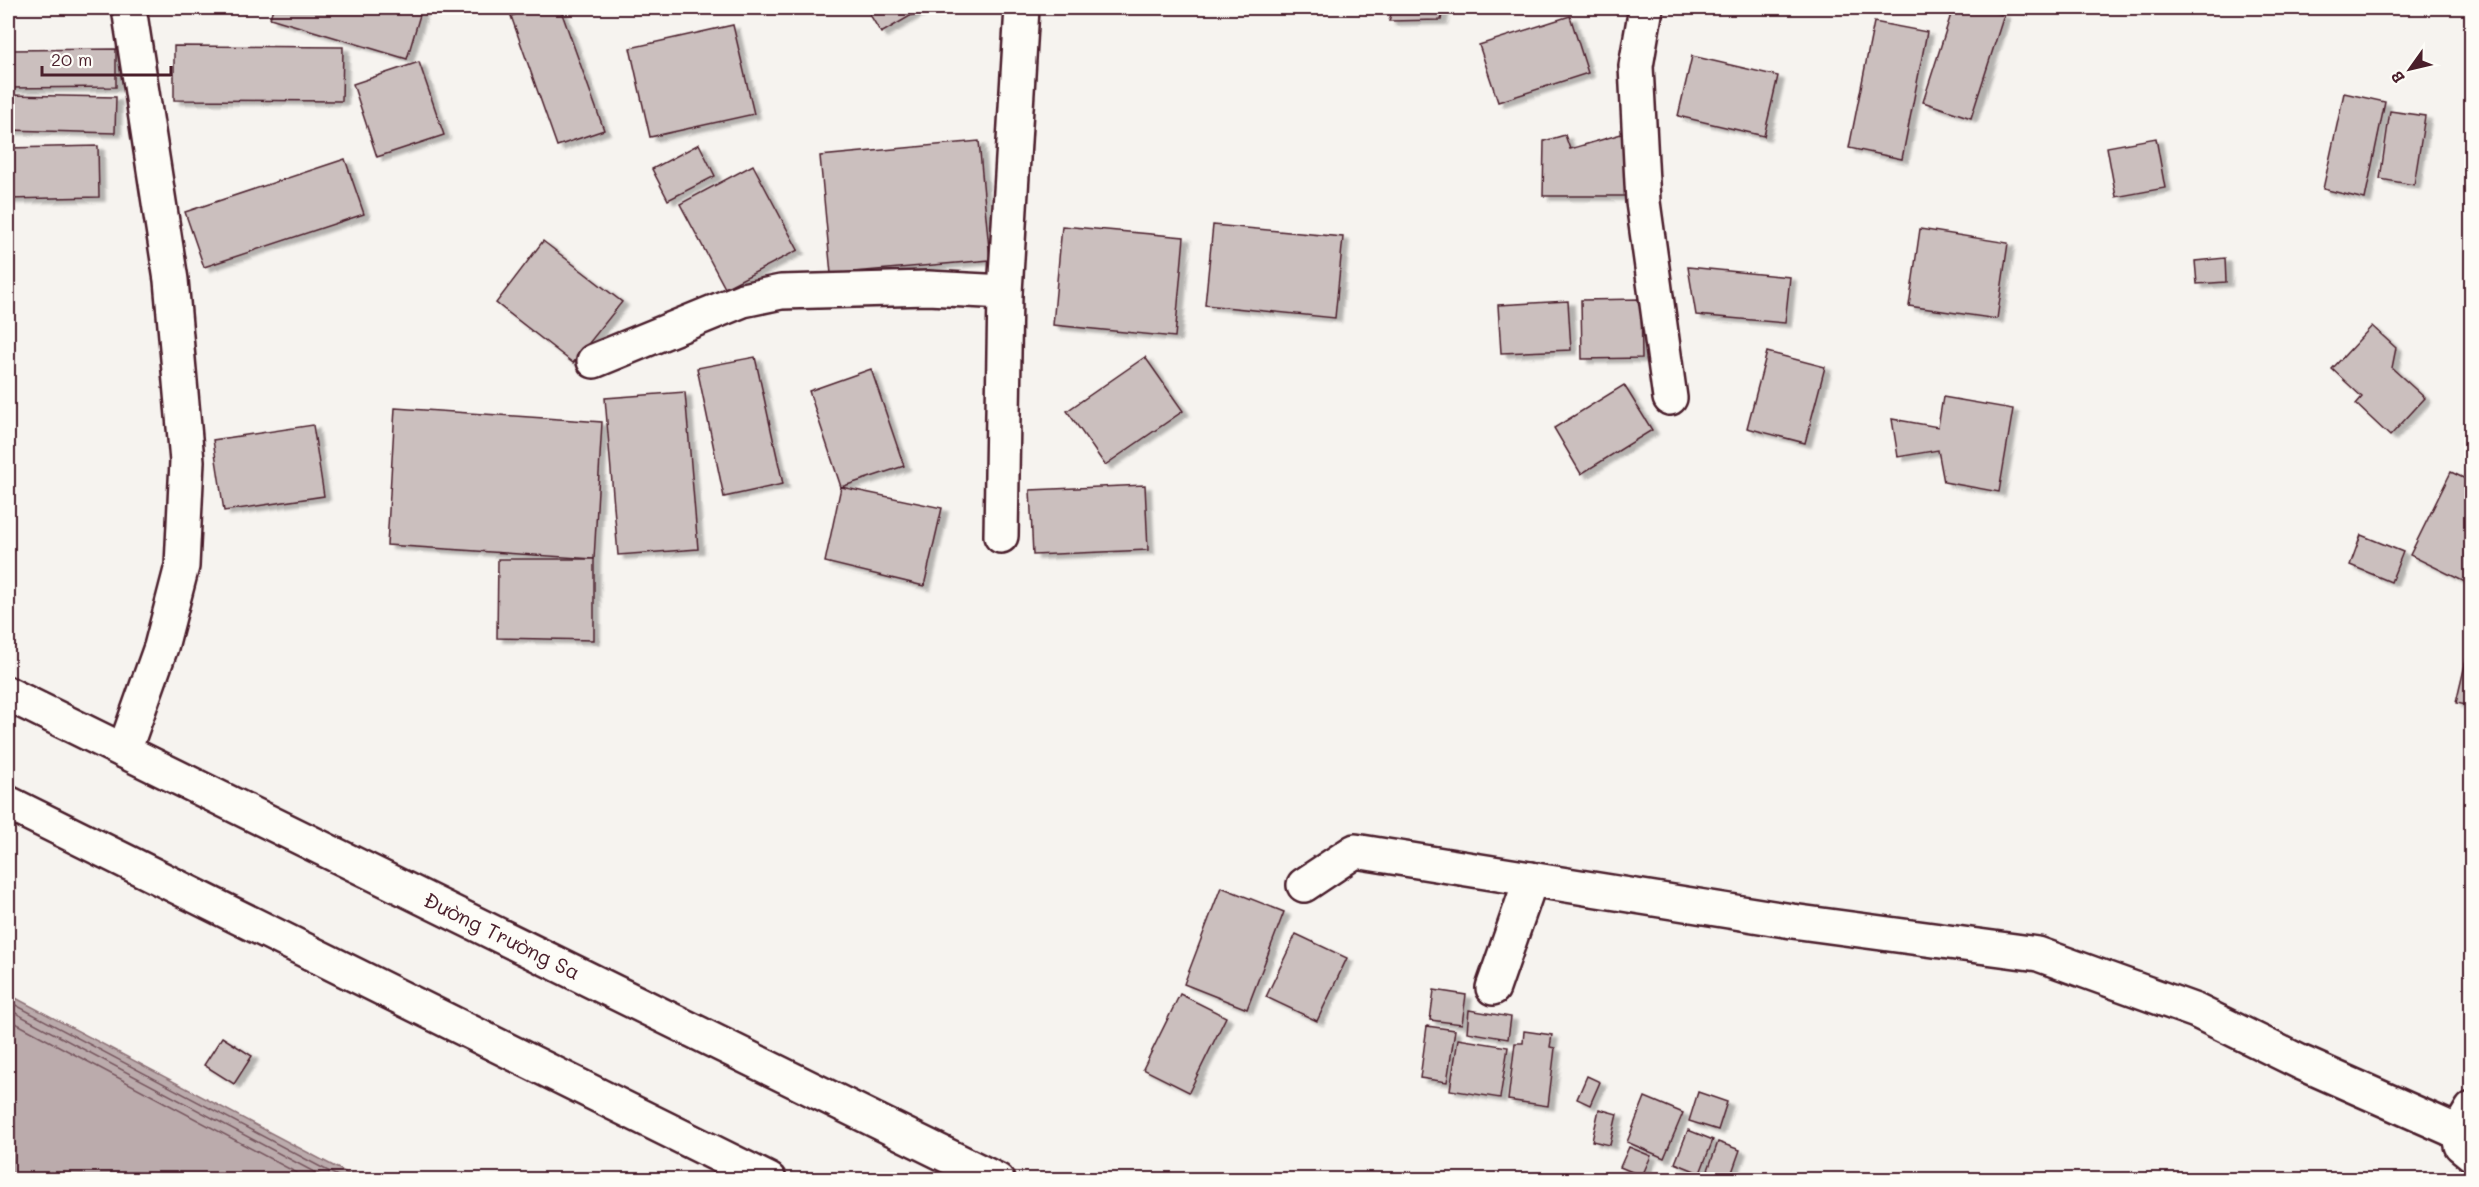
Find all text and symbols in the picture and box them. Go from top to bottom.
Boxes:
scale bar [42,39,171,77]
north arrow [2380,39,2440,99]
text: 20 m [51,47,92,71]
text: B [2385,67,2409,88]
street label: Đường Trường Sa [419,885,585,985]

